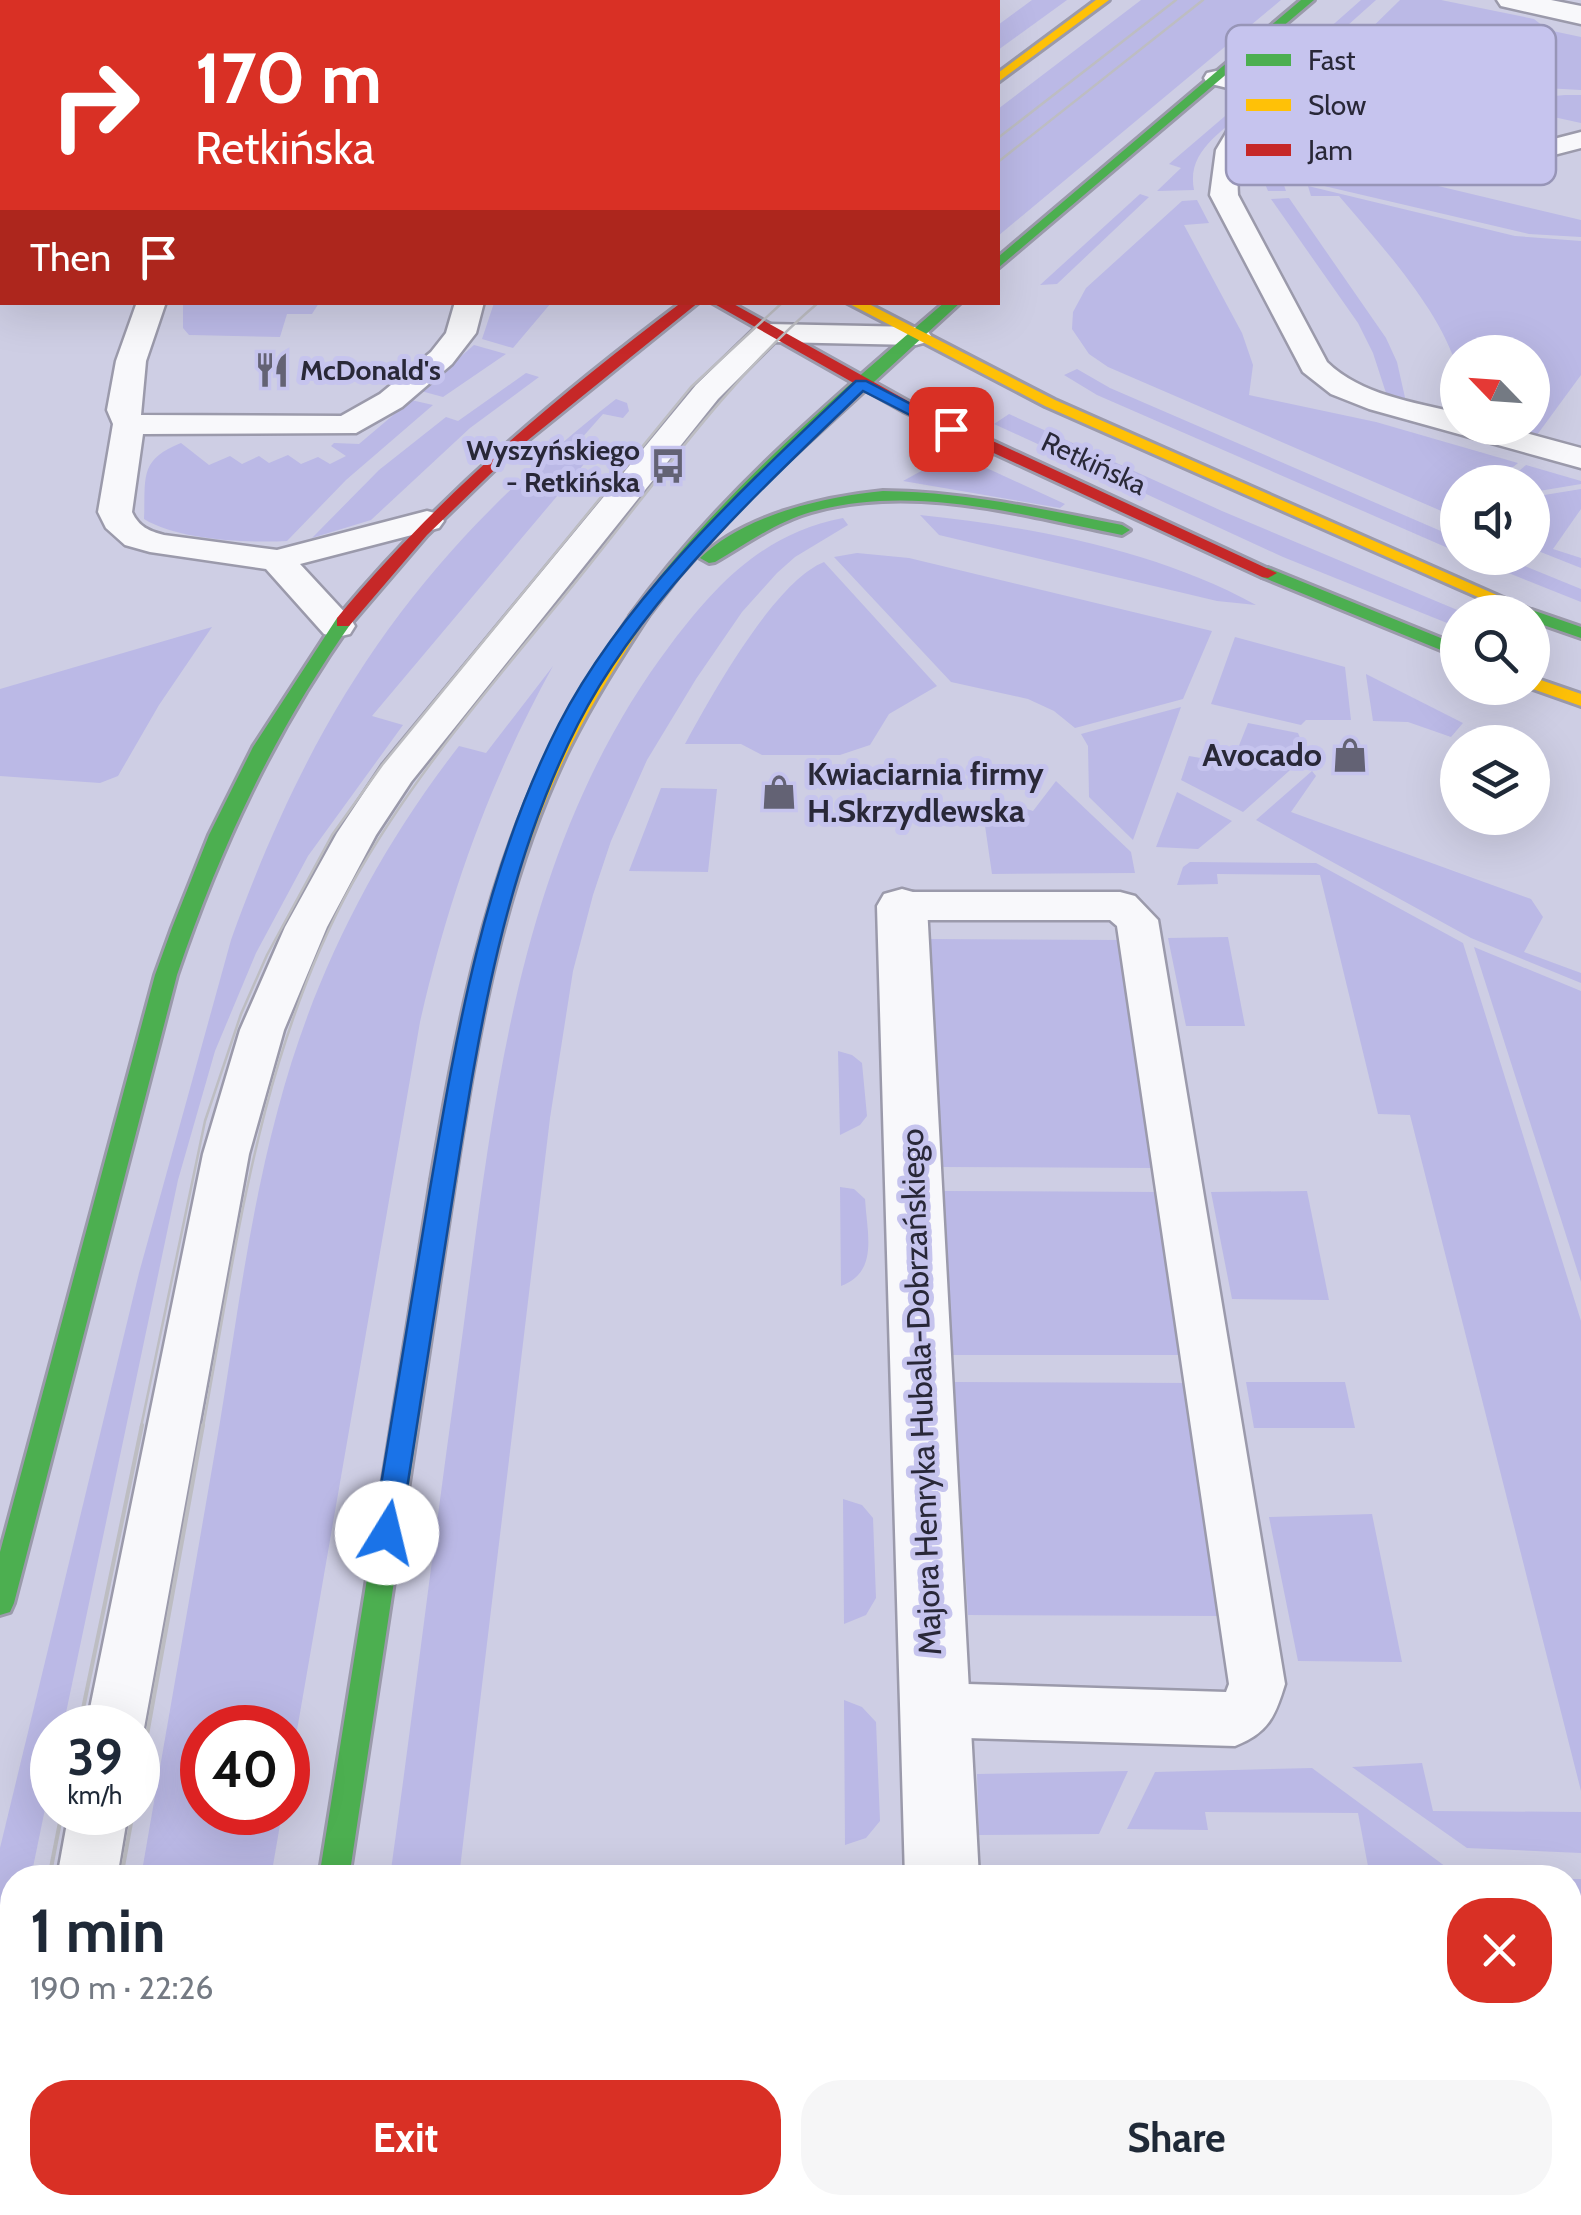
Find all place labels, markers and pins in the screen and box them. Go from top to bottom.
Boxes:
restaurant icon: McDonald's [253,351,291,389]
place label: McDonald's [300,353,441,387]
pin [909,387,994,472]
place label: Wyszyńskiego - Retkińska [466,433,640,499]
bus stop icon: Wyszyńskiego - Retkińska [649,447,687,485]
place label: Avocado [1202,735,1322,774]
shop icon: Avocado [1331,736,1369,774]
place label: Kwiaciarnia firmy H.Skrzydlewska [807,754,1045,830]
shop icon: Kwiaciarnia firmy H.Skrzydlewska [760,773,798,811]

